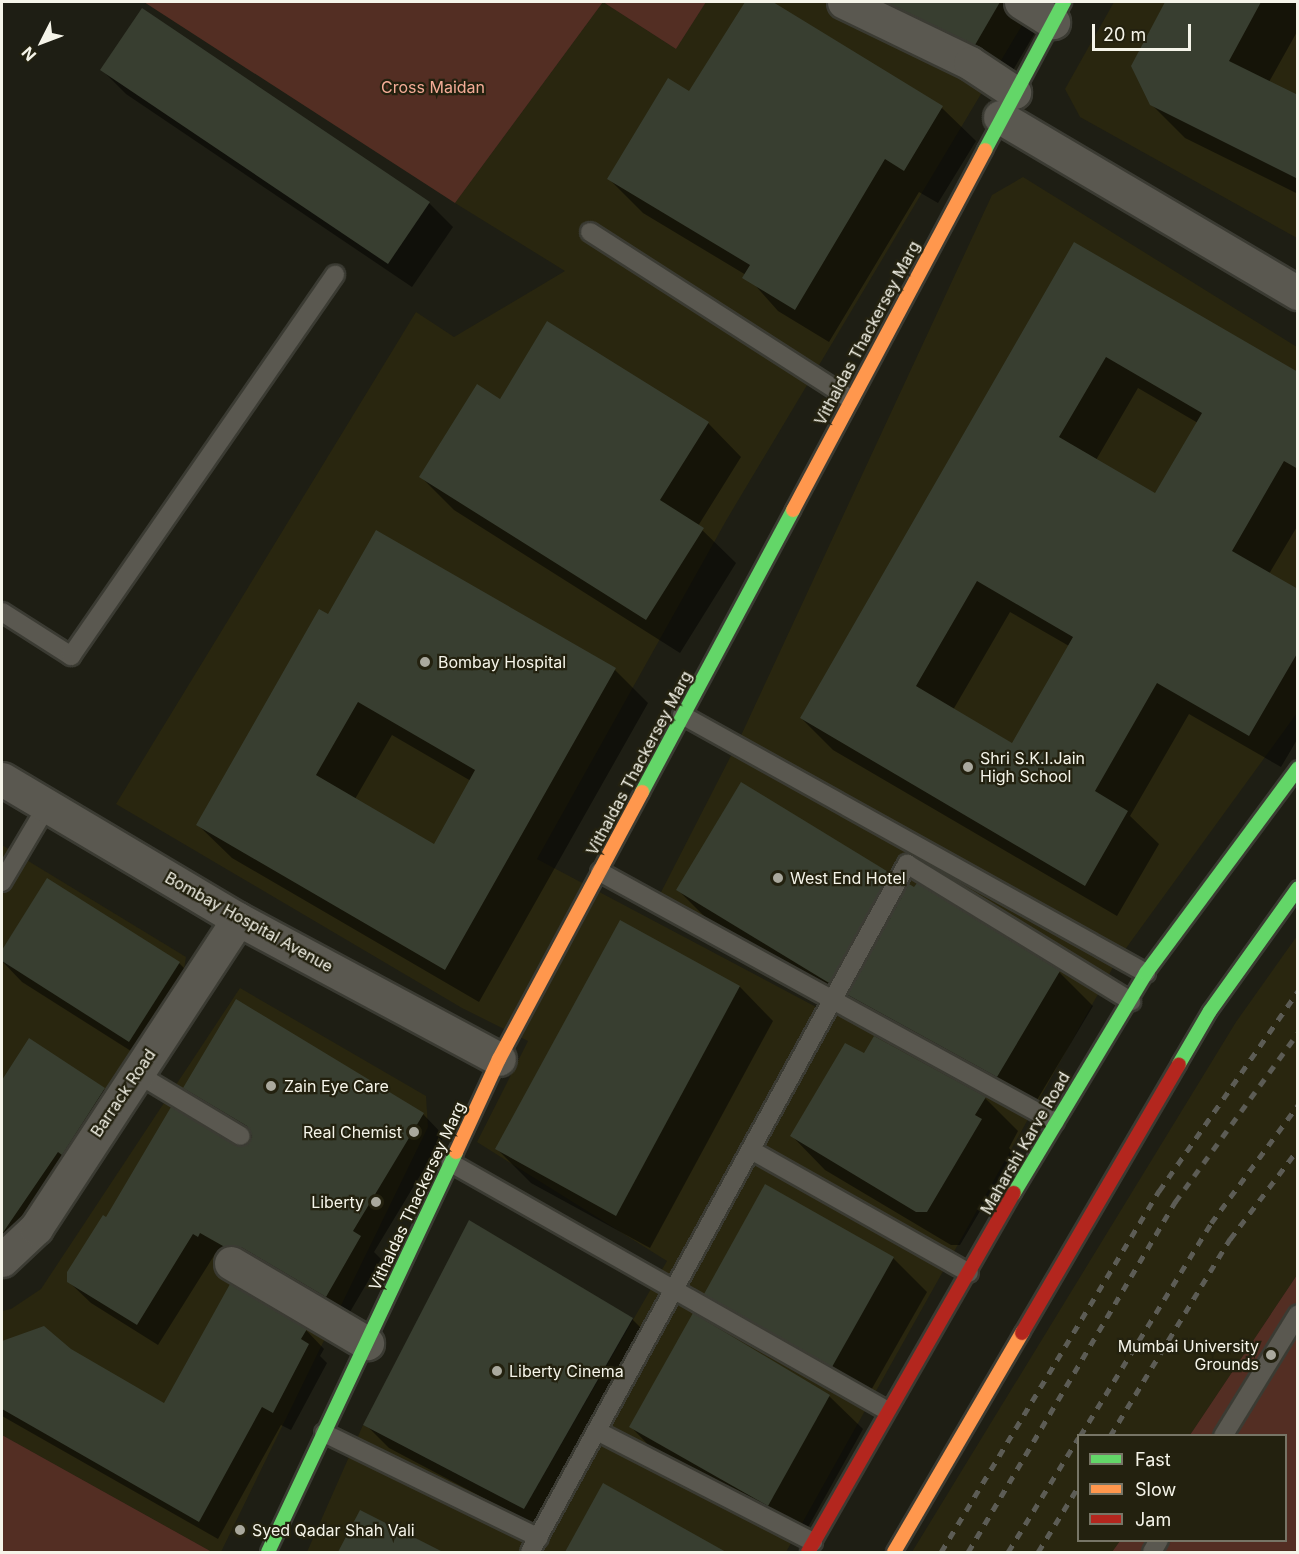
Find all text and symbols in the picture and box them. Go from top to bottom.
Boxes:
north arrow [12,12,72,72]
scale bar [1095,12,1194,50]
text: 20 m [1103,24,1146,45]
text: N [17,43,40,65]
park label: Cross Maidan [381,77,485,97]
street label: Vithaldas Thackersey Marg [810,238,924,428]
place label: Bombay Hospital [438,652,566,672]
marker: Bombay Hospital [416,653,434,671]
street label: Vithaldas Thackersey Marg [582,668,696,858]
place label: Shri S.K.I.Jain High School [980,748,1085,786]
marker: Shri S.K.I.Jain High School [961,760,975,774]
street label: Bombay Hospital Avenue [162,868,336,976]
place label: West End Hotel [790,868,906,888]
marker: West End Hotel [771,871,785,885]
street label: Barrack Road [87,1045,159,1141]
street label: Maharshi Karve Road [976,1068,1074,1218]
place label: Zain Eye Care [284,1076,389,1096]
marker: Zain Eye Care [262,1077,280,1095]
street label: Vithaldas Thackersey Marg [365,1099,469,1293]
place label: Real Chemist [303,1122,402,1142]
marker: Real Chemist [407,1125,421,1139]
place label: Liberty [311,1192,364,1212]
marker: Liberty [369,1195,383,1209]
place label: Mumbai University Grounds [1118,1336,1259,1374]
marker: Mumbai University Grounds [1264,1348,1278,1362]
place label: Liberty Cinema [509,1361,624,1381]
marker: Liberty Cinema [490,1364,504,1378]
legend [1077,1434,1287,1542]
text: Fast [1135,1449,1171,1470]
text: Slow [1135,1479,1176,1500]
text: Jam [1135,1509,1171,1530]
place label: Syed Qadar Shah Vali [252,1520,415,1540]
marker: Syed Qadar Shah Vali [233,1523,247,1537]

